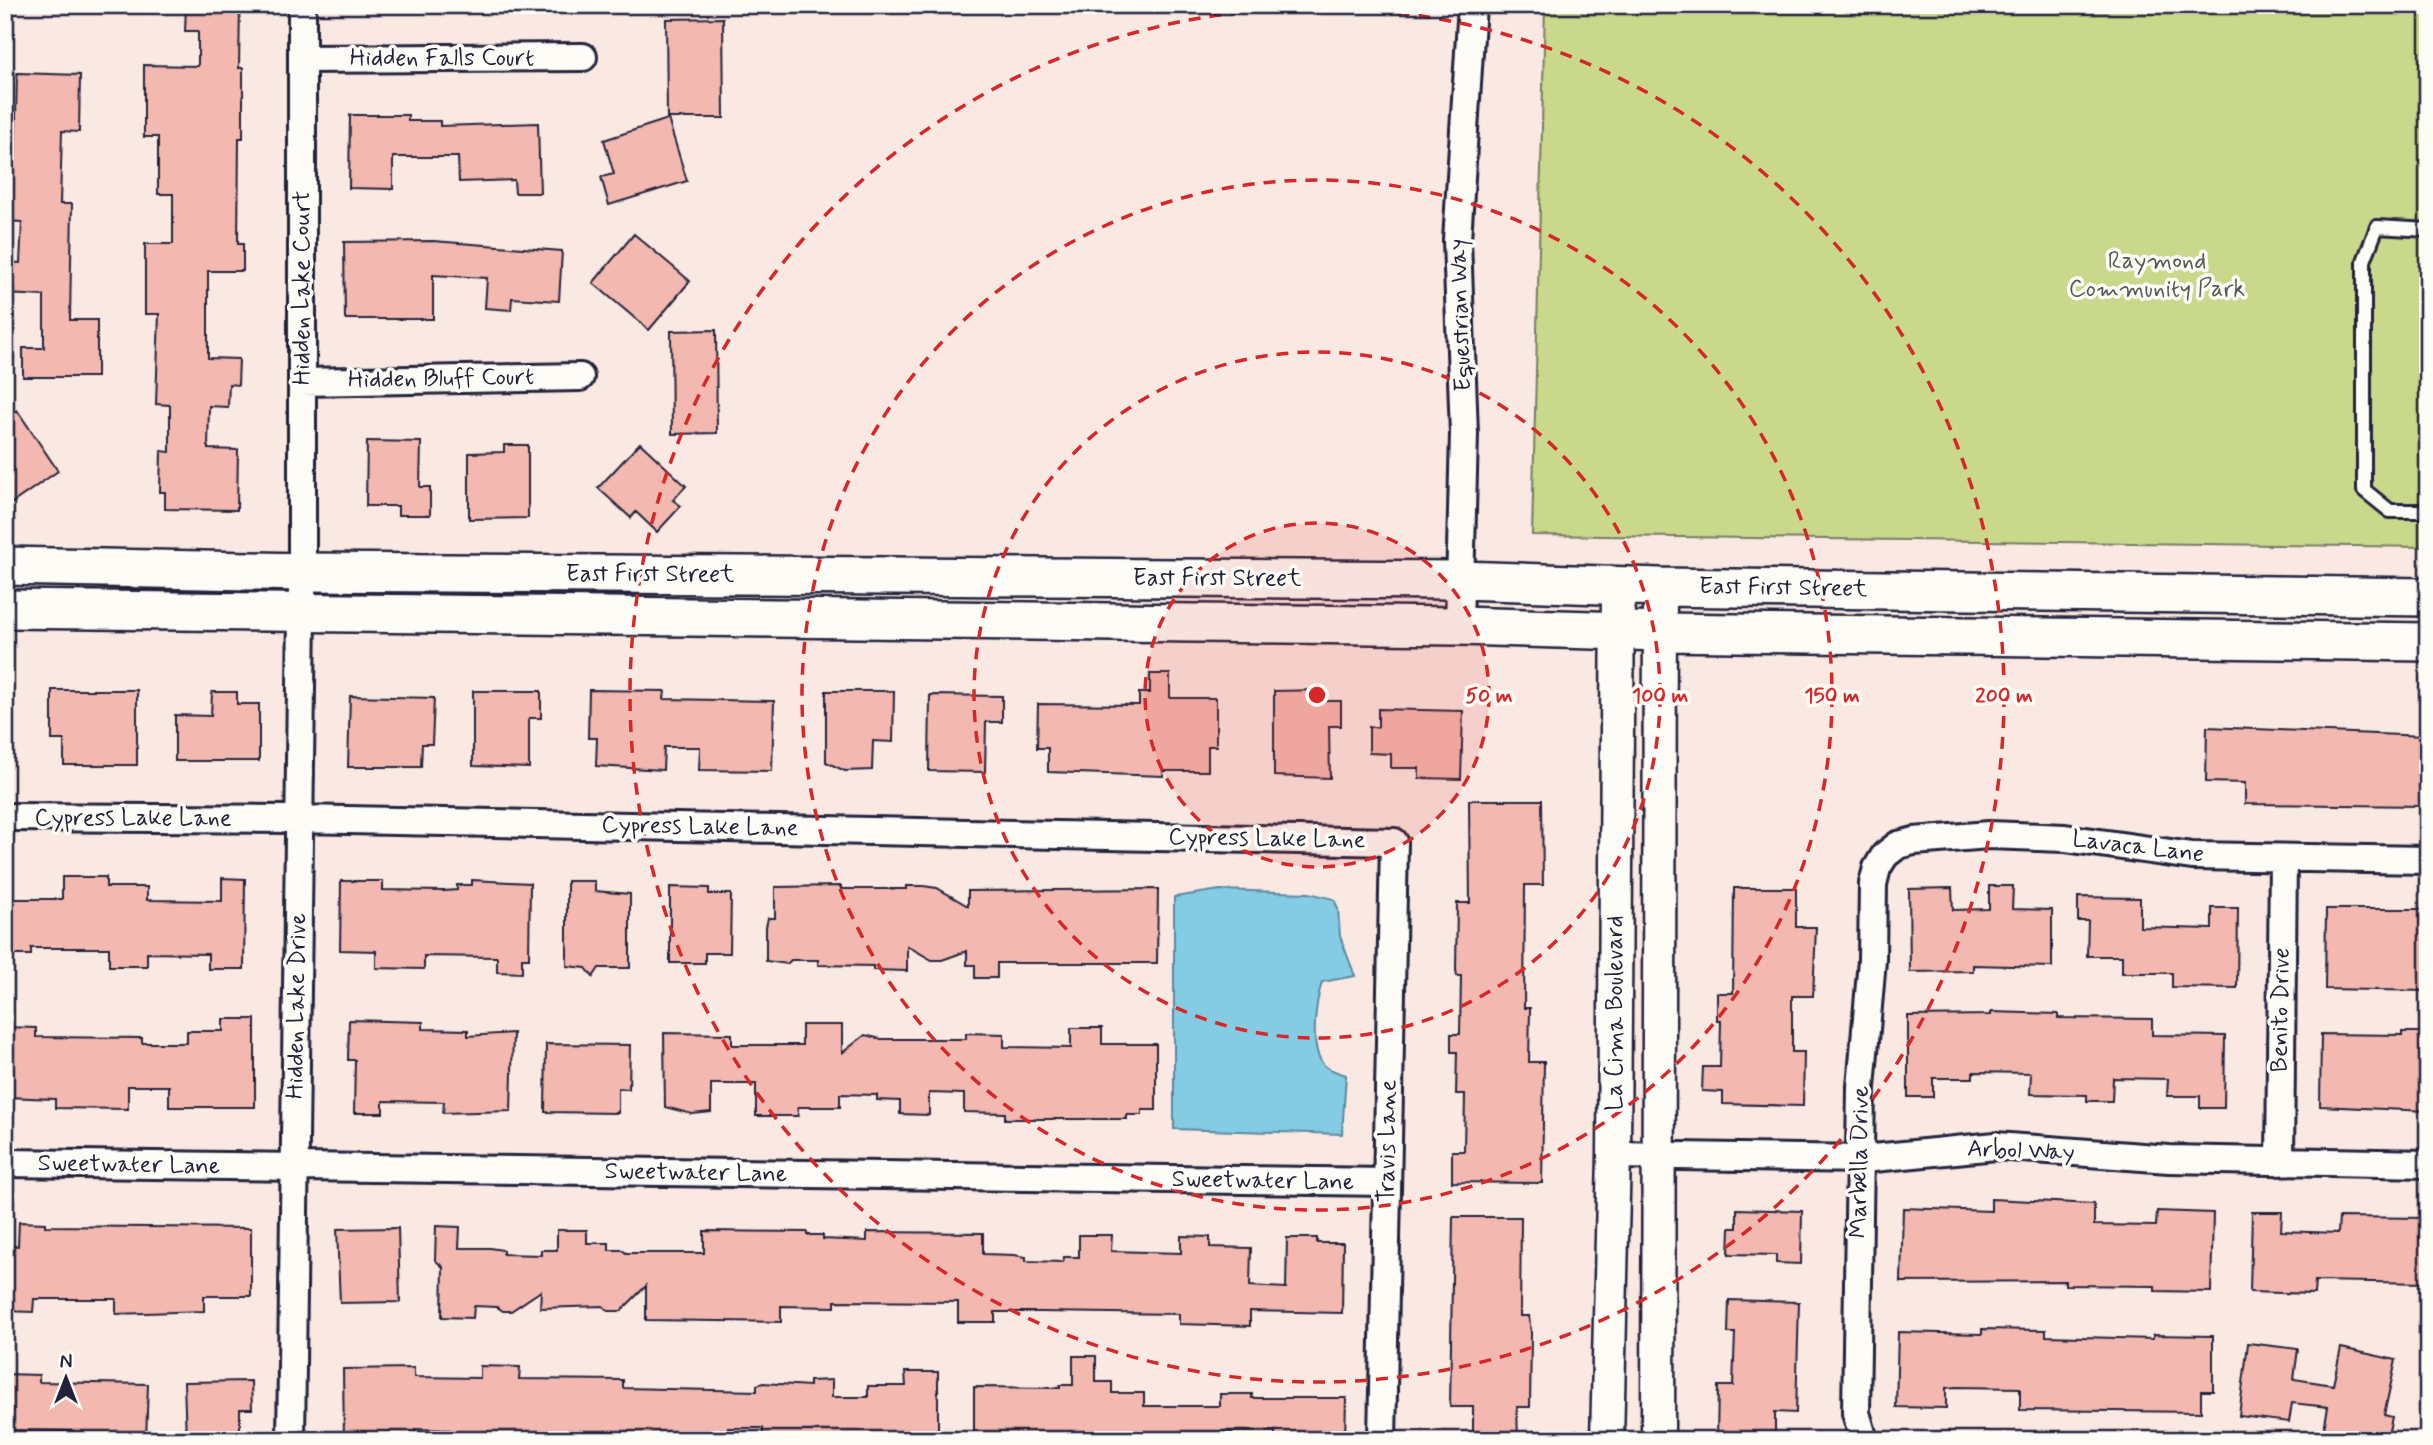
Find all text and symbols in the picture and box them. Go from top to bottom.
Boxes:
street label: Hidden Falls Court [350,43,534,74]
street label: Hidden Lake Court [287,191,318,385]
street label: Equestrian Way [1443,238,1479,392]
park label: Raymond Community Park [2069,246,2245,305]
street label: Hidden Bluff Court [348,362,534,396]
street label: East First Street [566,559,734,590]
street label: East First Street [1133,563,1301,594]
street label: East First Street [1698,571,1868,605]
text: 50 m [1466,682,1513,710]
text: 100 m [1632,682,1688,710]
text: 150 m [1804,682,1860,710]
text: 200 m [1975,682,2033,710]
centre of rings [1305,683,1329,707]
street label: Cypress Lake Lane [34,803,232,834]
street label: Cypress Lake Lane [601,810,799,844]
street label: Cypress Lake Lane [1168,822,1366,856]
street label: Lavaca Lane [2070,824,2206,870]
street label: Hidden Lake Drive [280,913,314,1099]
street label: La Cima Boulevard [1600,915,1631,1111]
street label: Benito Drive [2264,947,2298,1073]
street label: Travis Lane [1371,1079,1405,1203]
street label: Marbella Drive [1843,1085,1877,1239]
street label: Arbol Way [1967,1134,2075,1168]
street label: Sweetwater Lane [37,1148,221,1182]
street label: Sweetwater Lane [604,1156,788,1190]
street label: Sweetwater Lane [1171,1164,1355,1198]
north arrow [32,1344,102,1414]
text: N [60,1350,72,1375]

